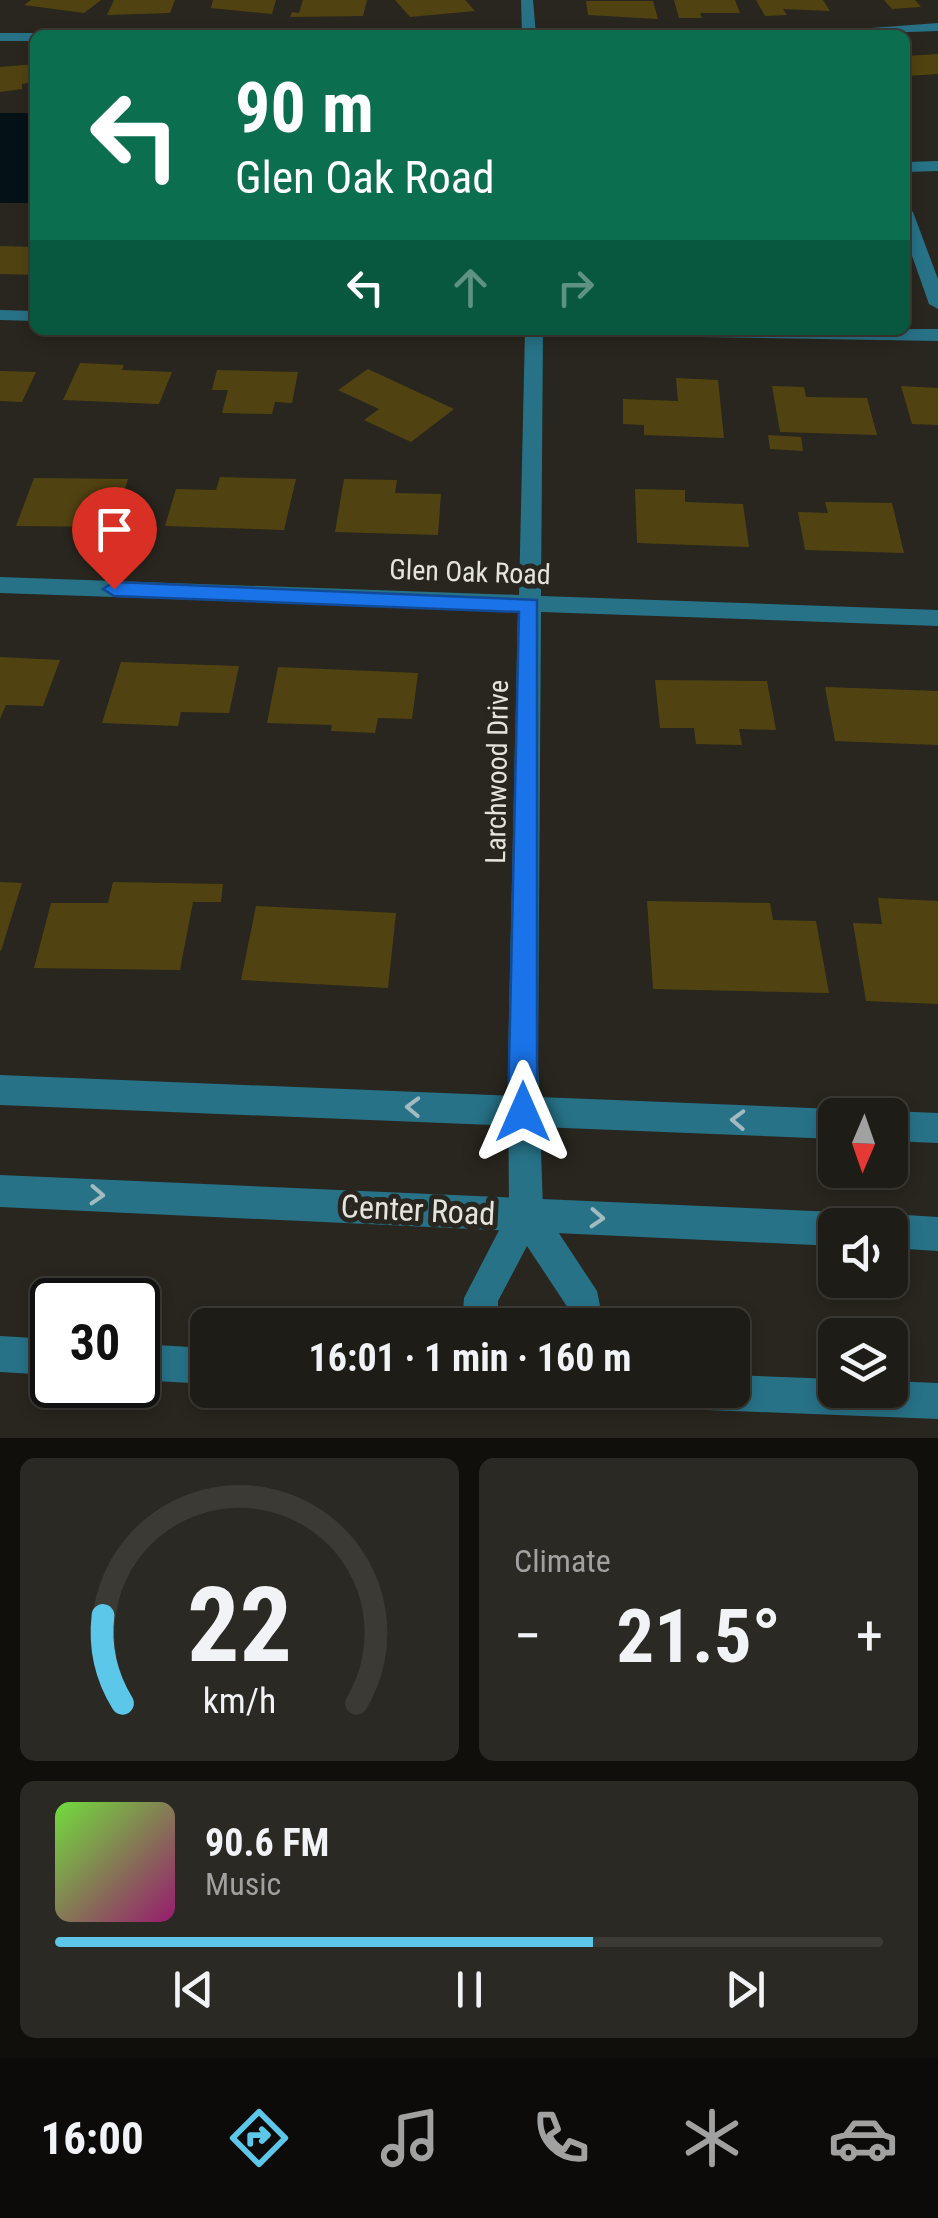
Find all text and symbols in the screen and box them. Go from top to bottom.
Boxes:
text: 90 m [235,67,374,149]
icon: left [70,70,200,200]
text: Glen Oak Road [235,151,495,204]
icon: left [338,260,393,315]
icon: ahead [443,260,498,315]
icon: right [548,260,603,315]
pin [72,487,157,590]
icon: arrive [87,502,142,557]
street label: Glen Oak Road [389,553,551,591]
street label: Larchwood Drive [479,680,515,864]
position arrow [471,1060,575,1164]
one-way arrow [404,1097,420,1118]
north arrow [818,1098,908,1188]
map controls [818,1098,908,1408]
one-way arrow [729,1110,745,1131]
one-way arrow [90,1184,106,1205]
street label: Center Road [340,1187,496,1233]
one-way arrow [589,1207,605,1228]
button: sound [818,1208,908,1298]
speed limit sign: 30 [30,1278,160,1408]
button: layers [818,1318,908,1408]
text: 16:01 · 1 min · 160 m [309,1336,631,1380]
text: Climate [514,1542,611,1580]
text: 22 [187,1565,292,1686]
text: 21.5° [616,1592,781,1680]
text: − [514,1604,542,1668]
text: + [856,1604,883,1668]
text: km/h [203,1680,276,1722]
text: 90.6 FM [205,1821,329,1865]
text: Music [205,1865,281,1903]
icon: previous [166,1962,221,2017]
icon: pause [442,1962,497,2017]
icon: next [718,1962,773,2017]
icon: directions [224,2103,294,2173]
icon: music [375,2103,445,2173]
icon: phone [526,2103,596,2173]
icon: climate [677,2103,747,2173]
icon: car [828,2103,898,2173]
text: 16:00 [40,2112,144,2165]

